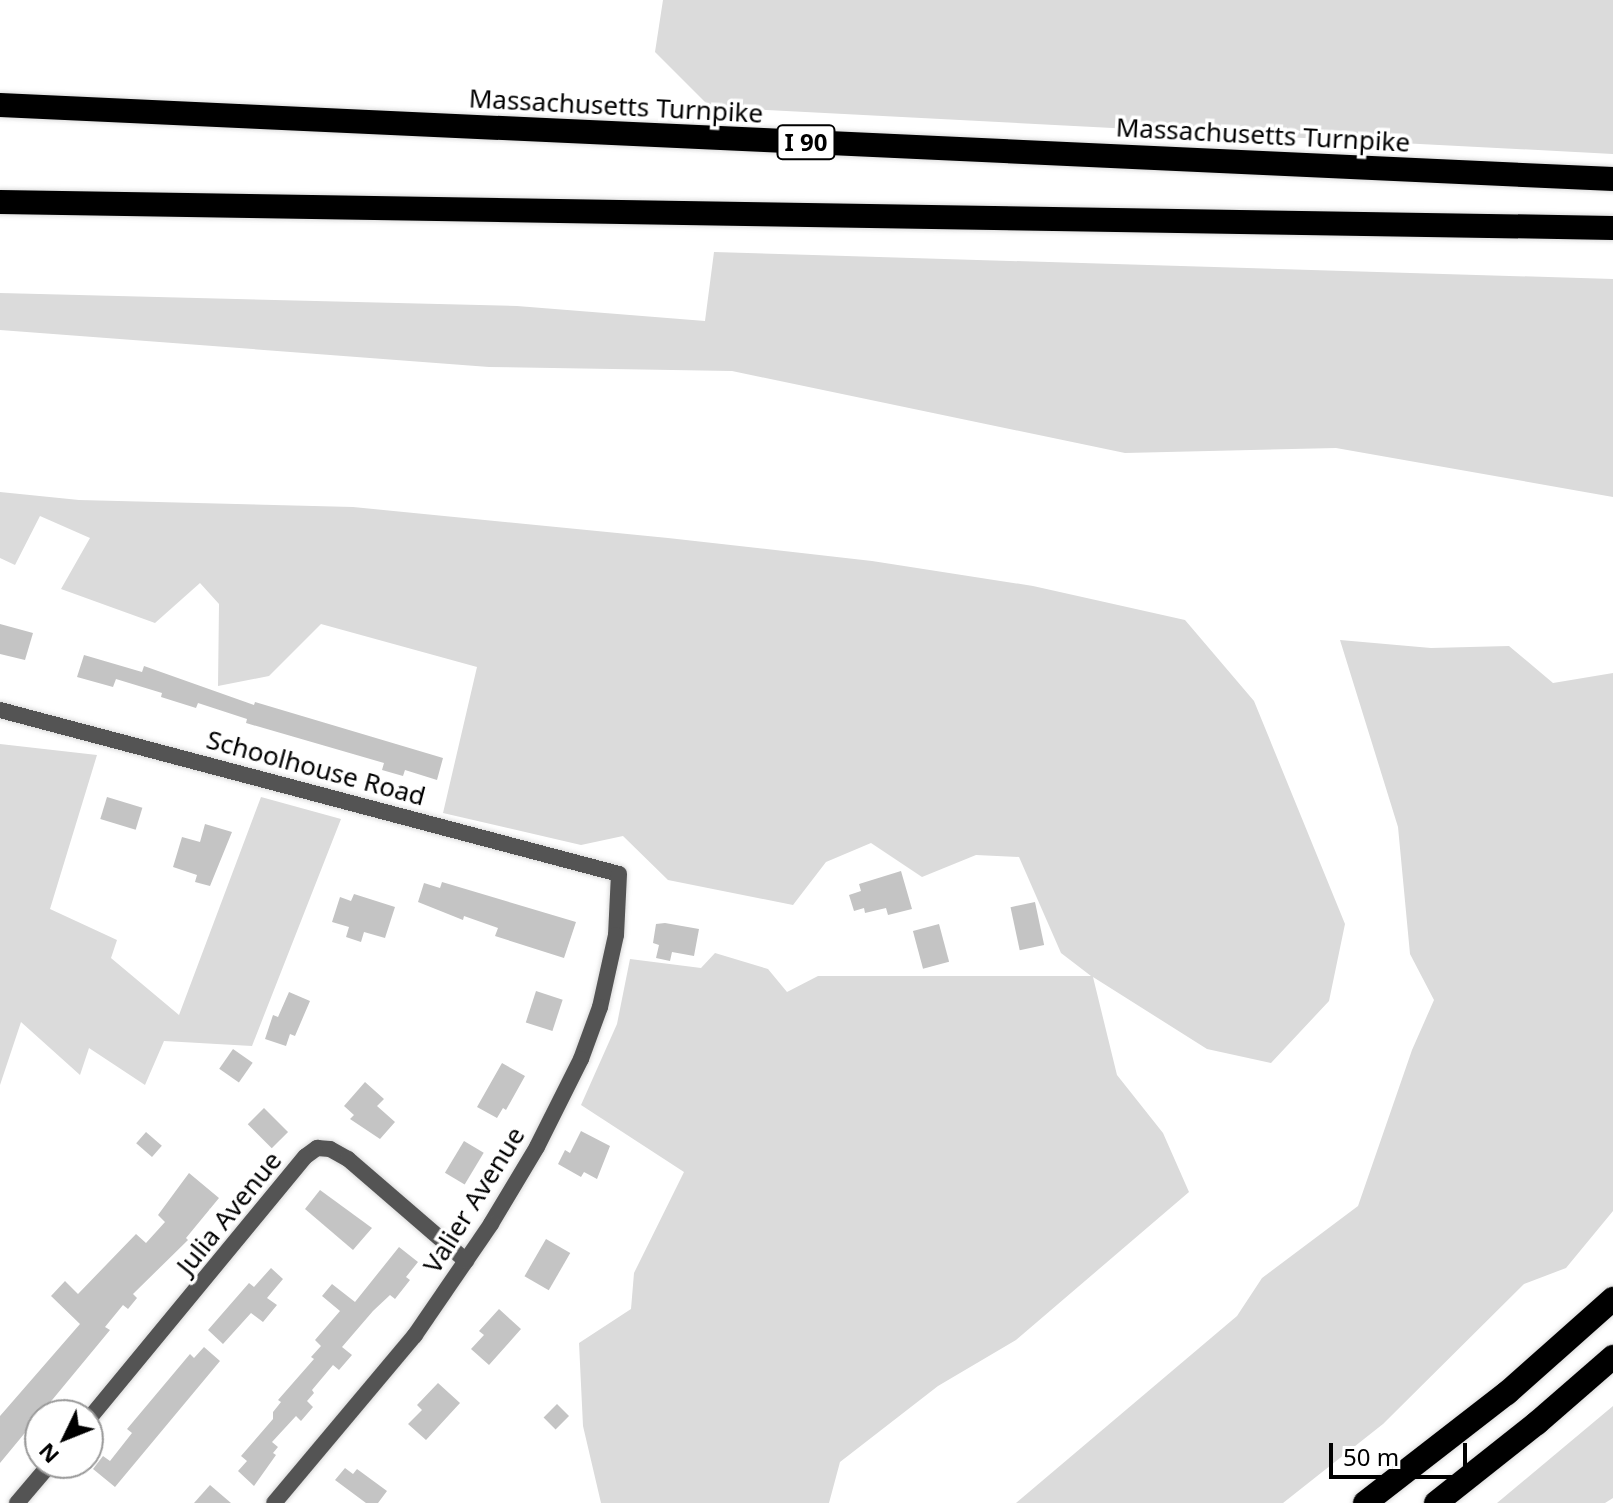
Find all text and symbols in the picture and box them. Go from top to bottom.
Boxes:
street label: Massachusetts Turnpike [468,83,764,129]
street label: Massachusetts Turnpike [1115,112,1411,158]
road number: I 90 [776,122,836,162]
street label: Schoolhouse Road [203,724,429,812]
street label: Valier Avenue [417,1121,531,1279]
street label: Julia Avenue [170,1145,288,1281]
north arrow [24,1399,104,1479]
scale bar [1333,1427,1471,1477]
text: N [31,1437,65,1471]
text: 50 m [1343,1440,1399,1473]

